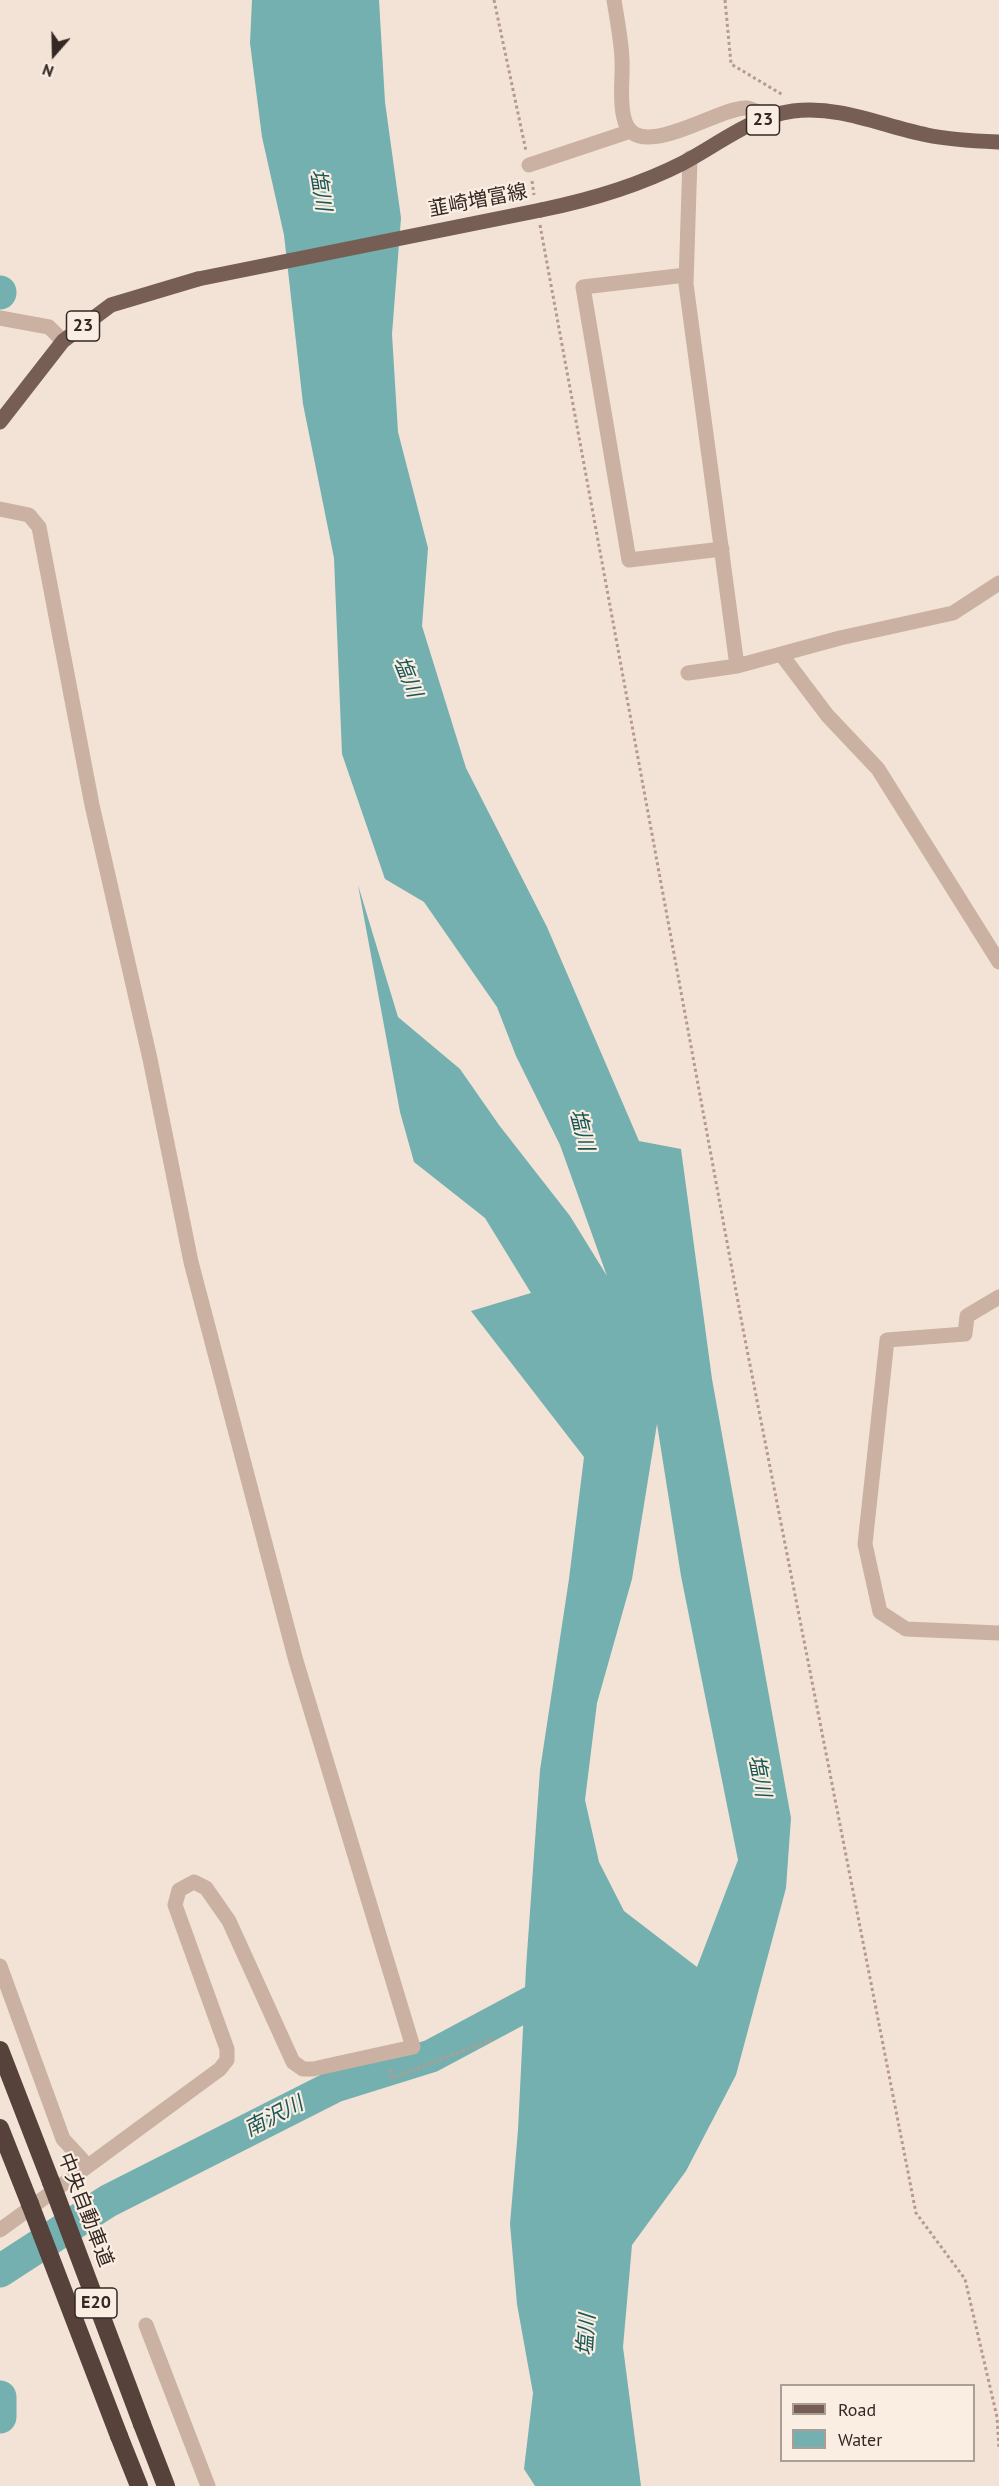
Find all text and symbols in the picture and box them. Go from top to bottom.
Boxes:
north arrow [24,24,84,84]
text: N [39,60,56,82]
road number: 23 [746,105,780,135]
water label: 塩川 [304,167,336,213]
street label: 韮崎増富線 [427,180,529,222]
road number: 23 [66,311,100,341]
water label: 塩川 [387,653,427,701]
water label: 塩川 [564,1107,598,1153]
water label: 塩川 [743,1753,775,1799]
water label: 南沢川 [240,2091,308,2143]
street label: 中央自動車道 [52,2150,118,2270]
road number: E20 [75,2288,117,2318]
water label: 塩川 [573,2313,601,2357]
legend [780,2384,975,2462]
text: Road [838,2398,876,2421]
text: Water [838,2428,882,2451]

